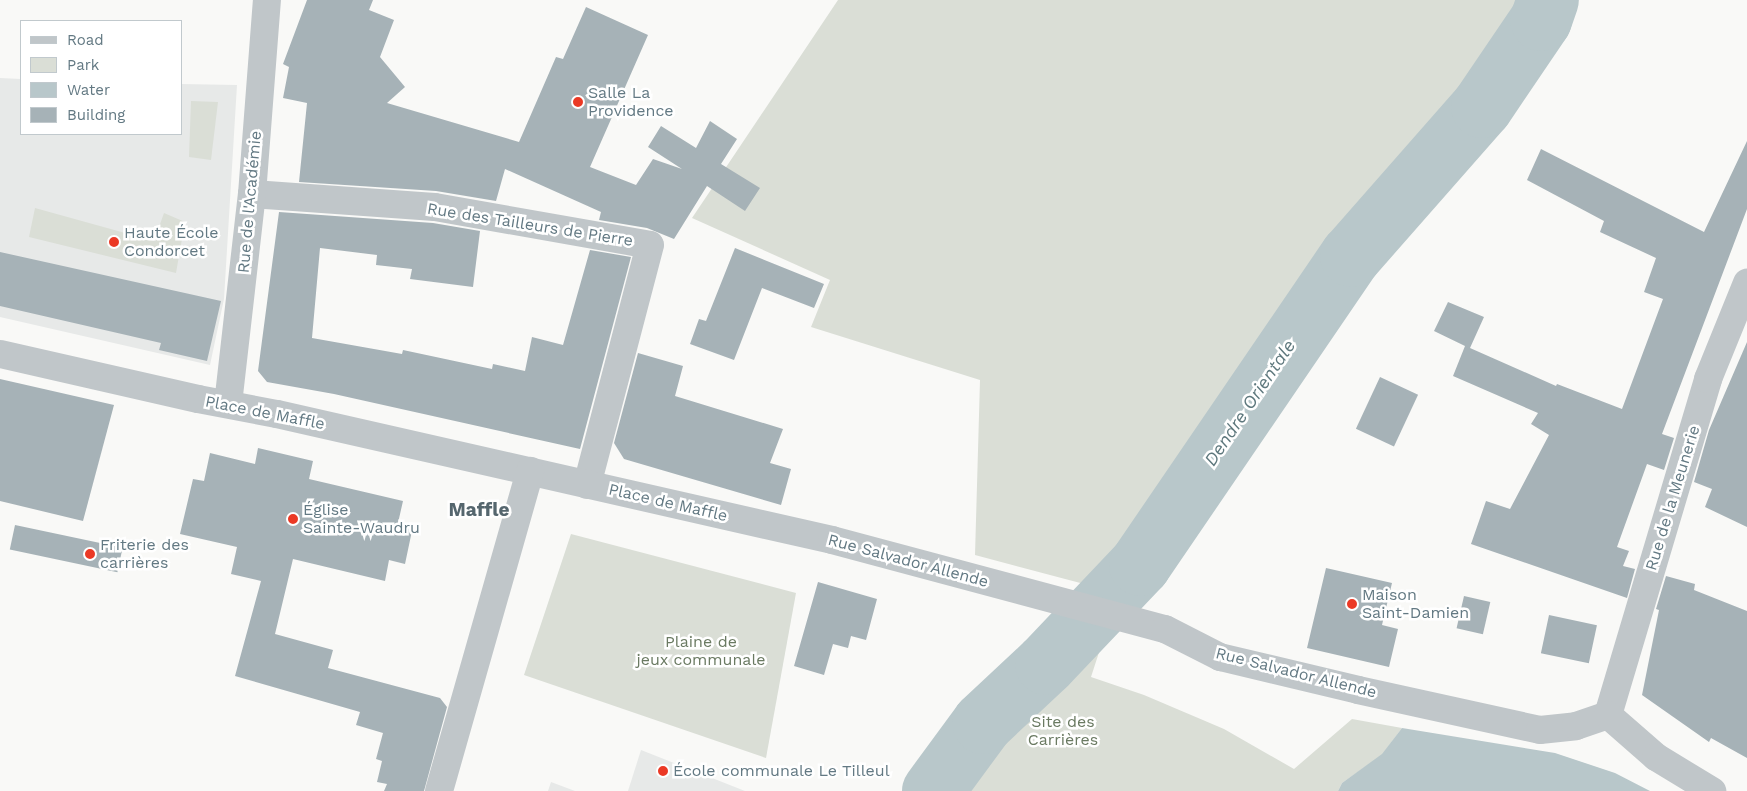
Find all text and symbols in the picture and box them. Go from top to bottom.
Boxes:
legend [20,20,182,135]
text: Road [67,31,104,49]
text: Park [67,56,99,74]
text: Water [67,81,110,99]
place label: Salle La Providence [588,83,674,121]
marker: Salle La Providence [572,96,584,108]
text: Building [67,106,125,124]
street label: Rue de l'Académie [234,130,266,274]
street label: Rue des Tailleurs de Pierre [426,199,634,251]
place label: Haute École Condorcet [124,223,219,261]
marker: Haute École Condorcet [108,236,120,248]
water label: Dendre Orientale [1200,336,1300,470]
street label: Place de Maffle [204,392,326,434]
street label: Rue de la Meunerie [1642,423,1704,573]
street label: Place de Maffle [607,480,729,526]
district label: Maffle [449,499,509,521]
place label: Église Sainte-Waudru [303,500,420,538]
marker: Église Sainte-Waudru [287,513,299,525]
street label: Rue Salvador Allende [825,530,991,592]
place label: Friterie des carrières [100,535,189,573]
marker: Friterie des carrières [84,548,96,560]
place label: Maison Saint-Damien [1362,585,1469,623]
marker: Maison Saint-Damien [1346,598,1358,610]
park label: Plaine de jeux communale [636,632,766,670]
street label: Rue Salvador Allende [1213,644,1379,702]
park label: Site des Carrières [1028,712,1098,750]
place label: École communale Le Tilleul [673,761,890,781]
marker: École communale Le Tilleul [657,765,669,777]

